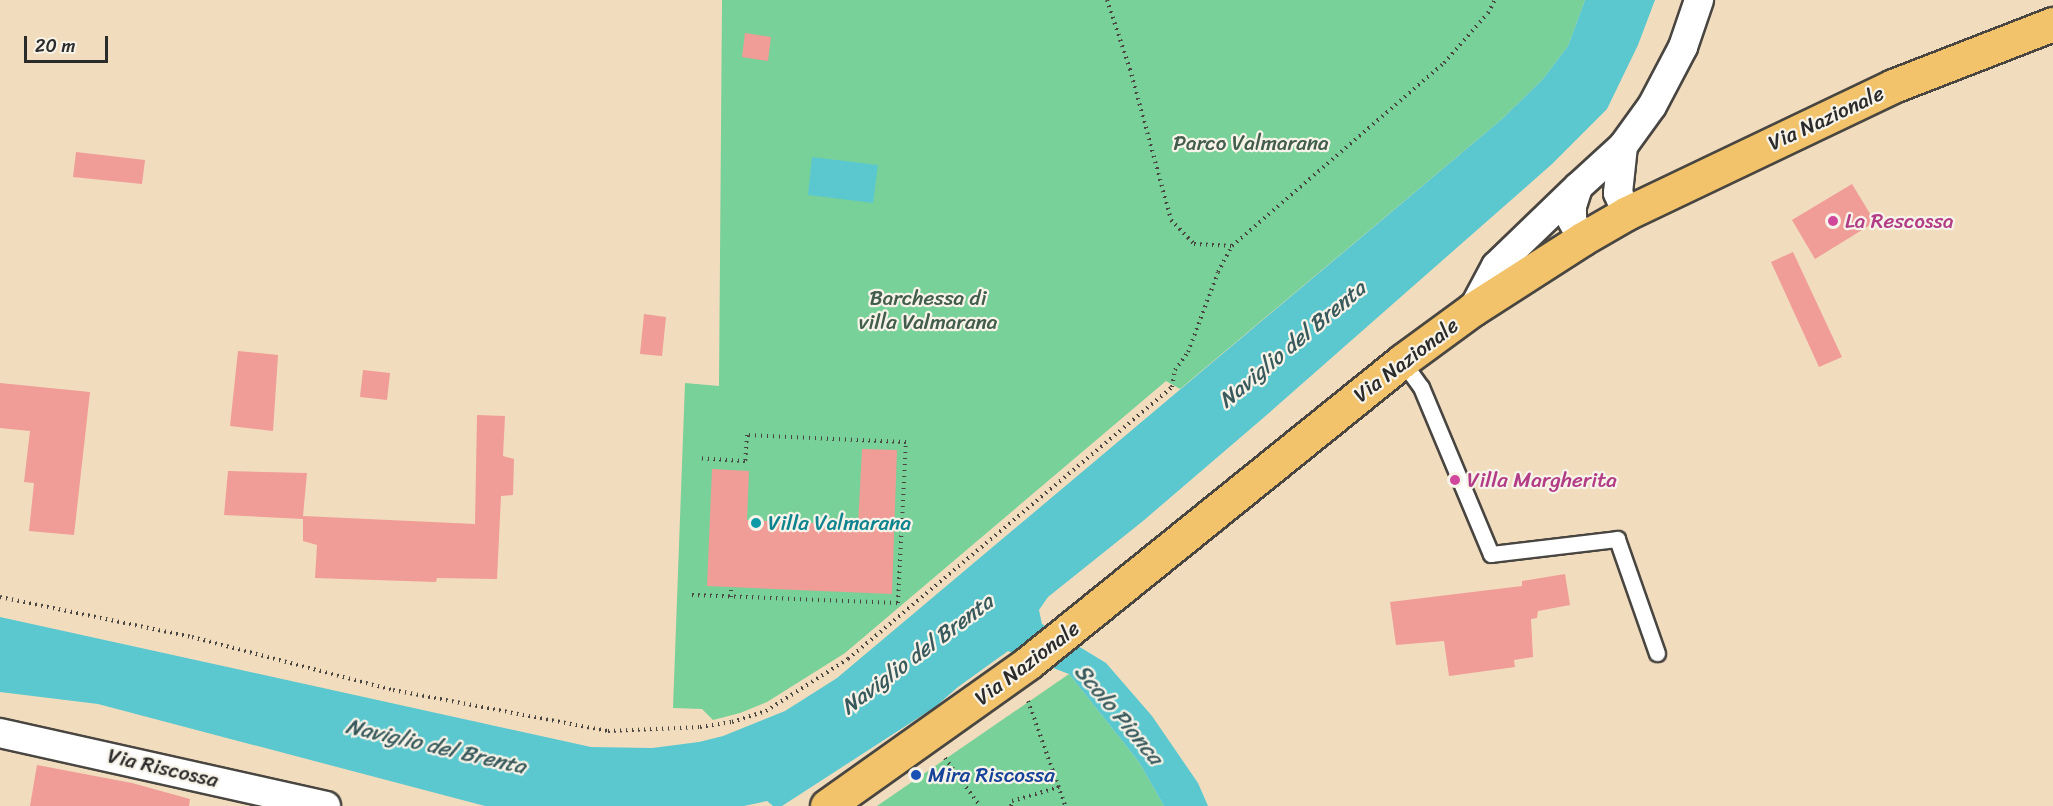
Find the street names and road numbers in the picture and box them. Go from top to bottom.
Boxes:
street label: Via Nazionale [1764,80,1888,156]
street label: Via Nazionale [1349,313,1463,407]
street label: Via Nazionale [970,616,1084,710]
street label: Via Riscossa [105,743,221,793]

